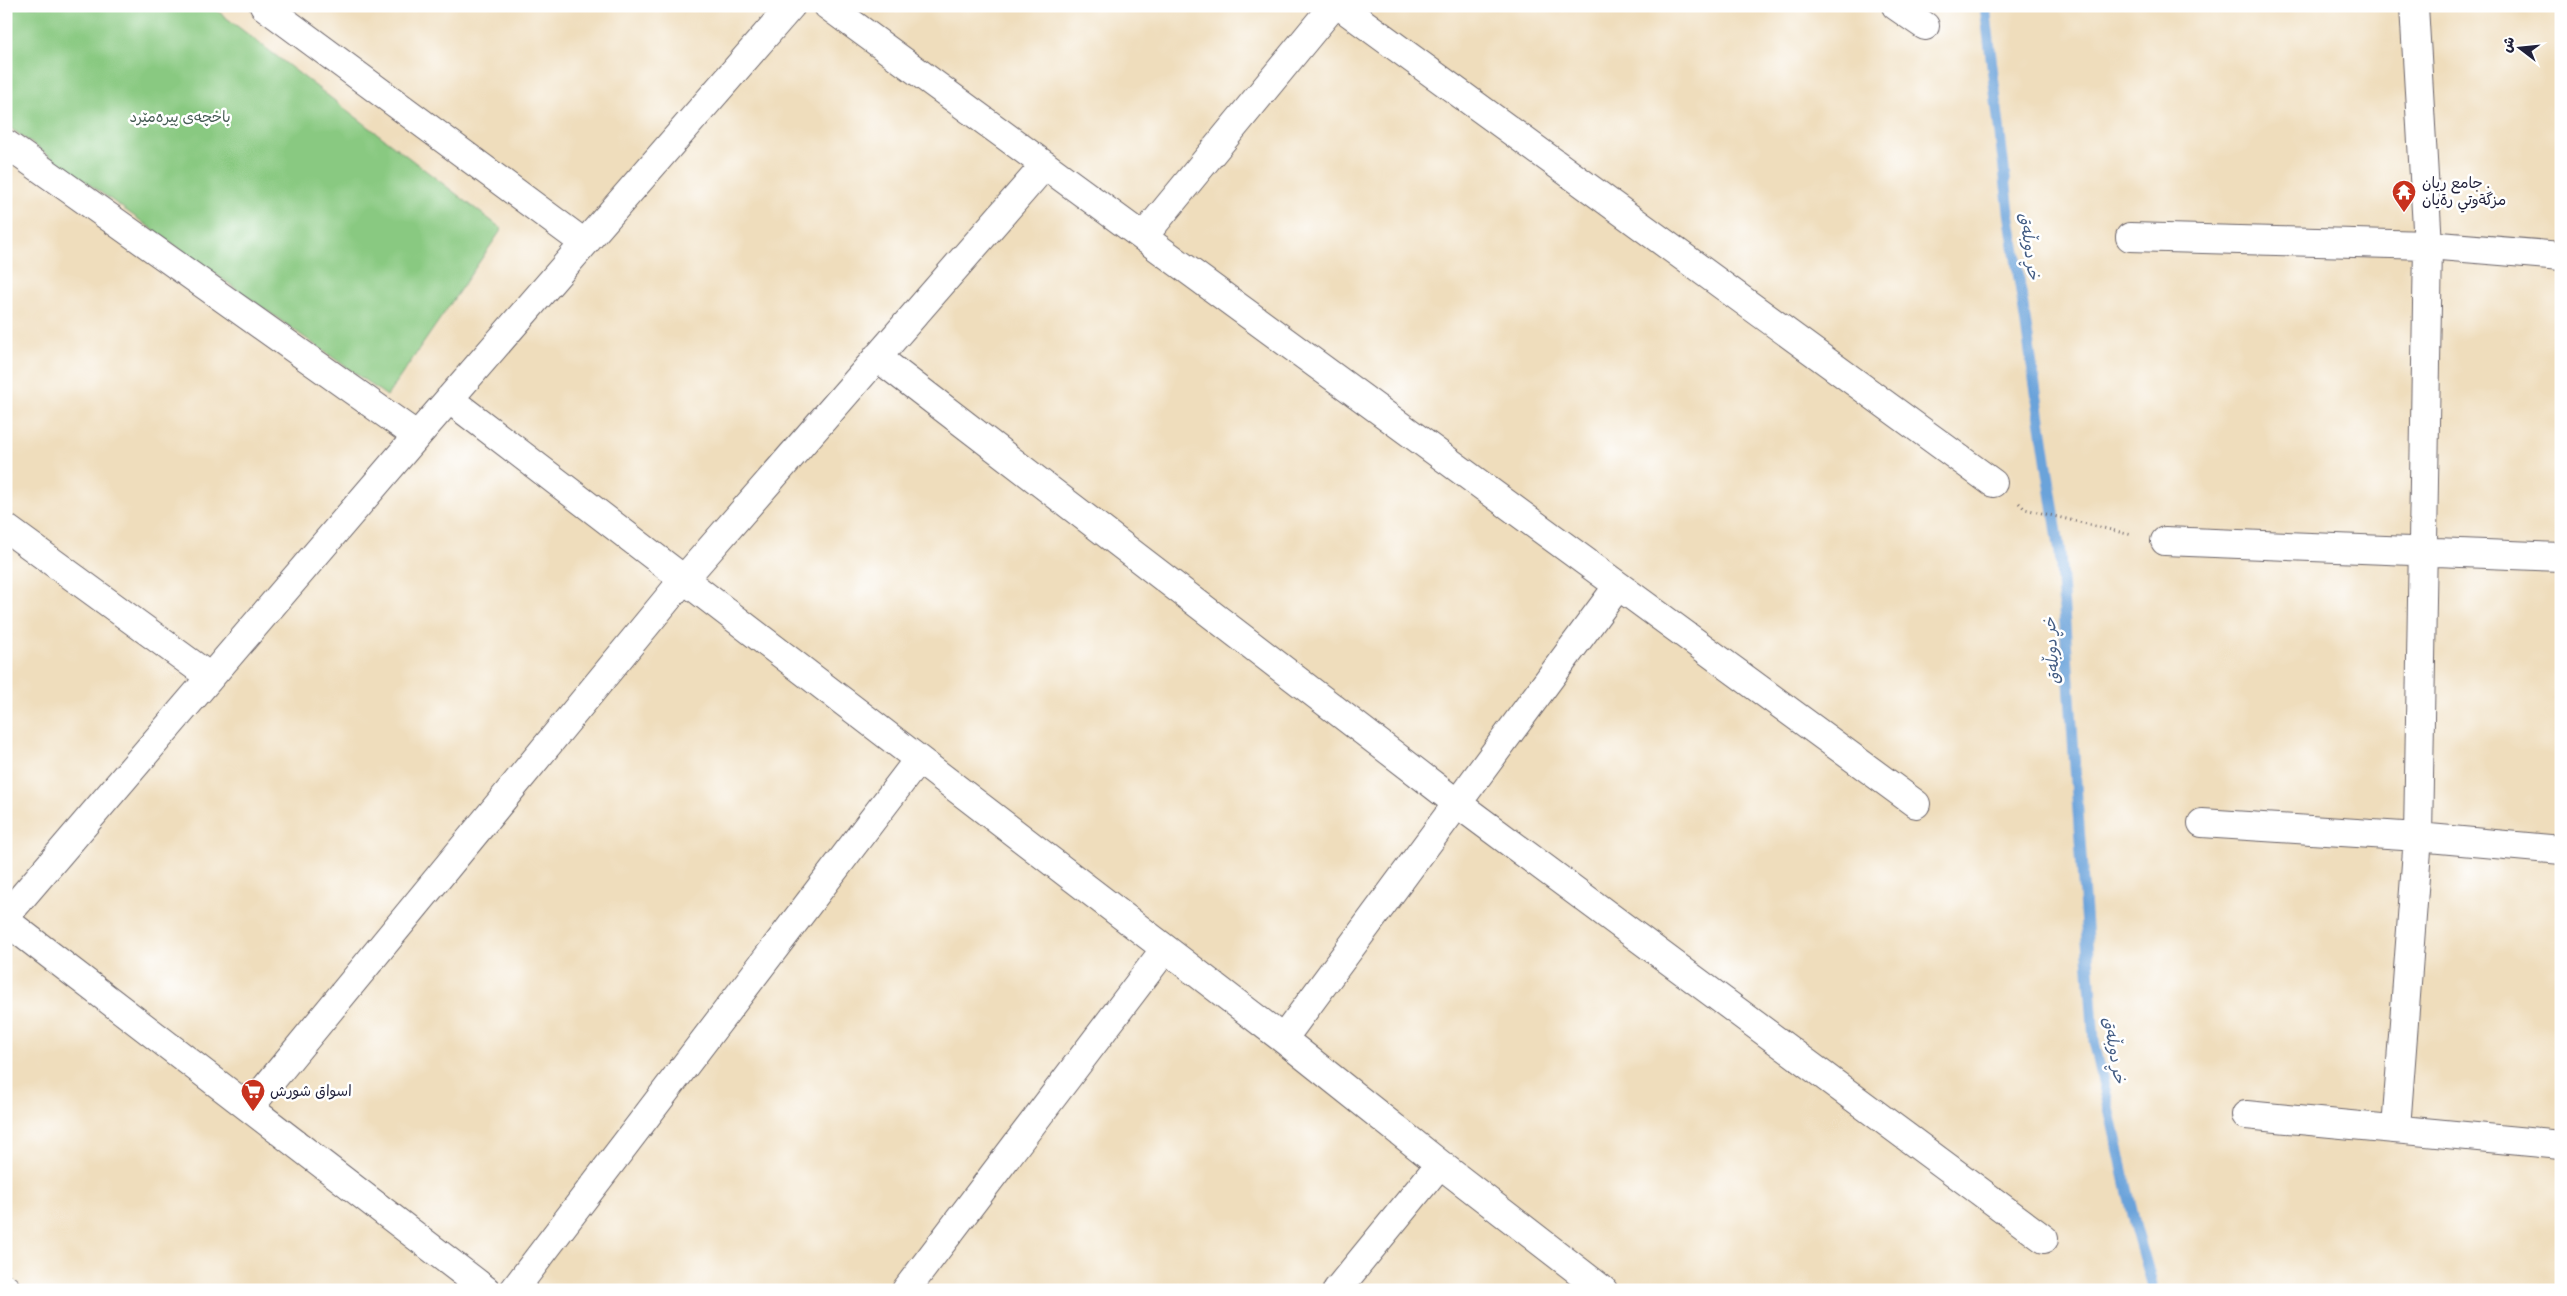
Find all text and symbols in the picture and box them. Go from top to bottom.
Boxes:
north arrow [2494,22,2544,72]
text: ش [2498,35,2518,54]
park label: باخچەی پیرەمێرد [129,108,231,127]
place label: جامع ريان . مزگةوتي رةيان [2422,174,2506,213]
temple icon: جامع ريان . مزگةوتي رةيان [2391,179,2417,213]
water label: خڕ دوبڵەق [2011,211,2046,282]
water label: خڕ دوبڵەق [2038,615,2067,685]
water label: خڕ دوبڵەق [2095,1015,2132,1087]
supermarket icon: اسواق شورش [240,1078,266,1112]
place label: اسواق شورش [270,1082,352,1101]

